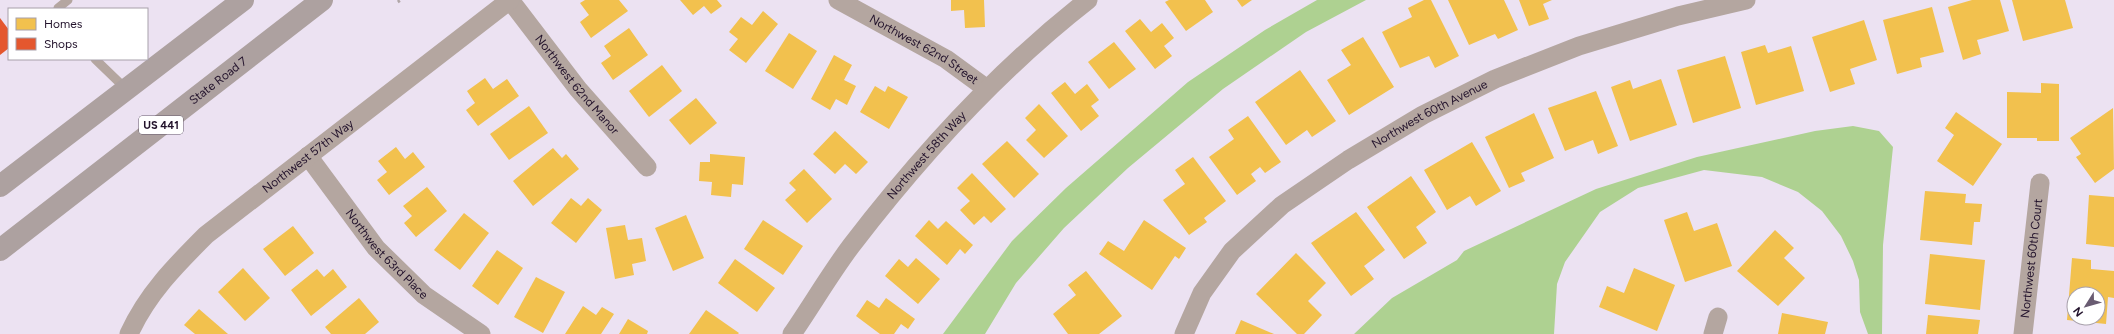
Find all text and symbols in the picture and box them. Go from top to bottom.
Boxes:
legend [8,8,148,60]
street label: Northwest 62nd Street [867,12,981,87]
text: Homes [44,17,83,31]
street label: Northwest 62nd Manor [532,32,622,137]
text: Shops [44,37,78,51]
street label: State Road 7 [186,54,250,107]
street label: Northwest 60th Avenue [1369,77,1490,151]
street label: Northwest 58th Way [884,108,969,202]
road number: US 441 [139,116,183,134]
street label: Northwest 57th Way [260,116,357,196]
street label: Northwest 60th Court [2018,198,2045,319]
street label: Northwest 63rd Place [343,206,431,302]
north arrow [2066,286,2106,326]
text: N [2071,304,2086,319]

